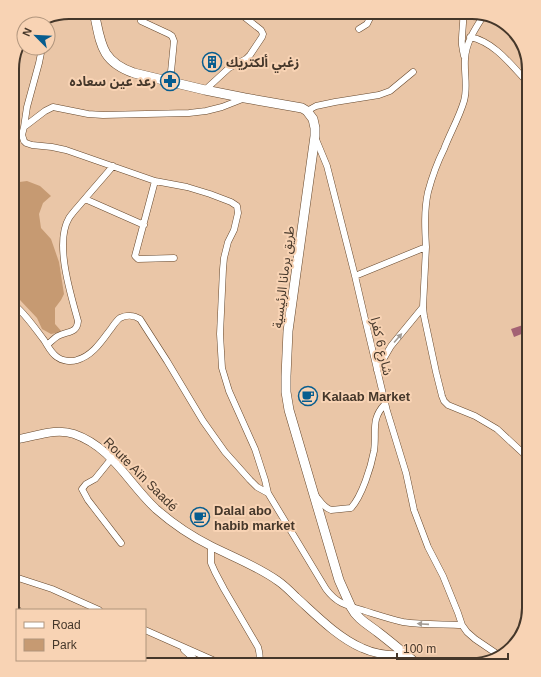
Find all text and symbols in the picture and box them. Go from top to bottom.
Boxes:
north arrow [16,16,56,56]
text: N [20,26,34,38]
building icon: زغبي ألكتريك [201,51,223,73]
place label: زغبي ألكتريك [226,54,299,73]
pharmacy icon: رعد عين سعاده [159,70,181,92]
place label: رعد عين سعاده [70,74,156,89]
street label: طريق برمانا الرئيسية [270,225,298,329]
street label: شارع 6 كفرا [365,315,396,377]
one-way arrow [394,333,403,343]
cafe icon: Kalaab Market [297,385,319,407]
place label: Kalaab Market [322,389,411,404]
street label: Route Aïn Saadé [101,434,181,514]
place label: Dalal abo habib market [214,503,296,533]
cafe icon: Dalal abo habib market [189,506,211,528]
legend [16,609,146,661]
text: Road [52,618,81,632]
one-way arrow [417,620,429,627]
scale bar [397,635,508,661]
text: Park [52,638,78,652]
text: 100 m [403,642,436,656]

